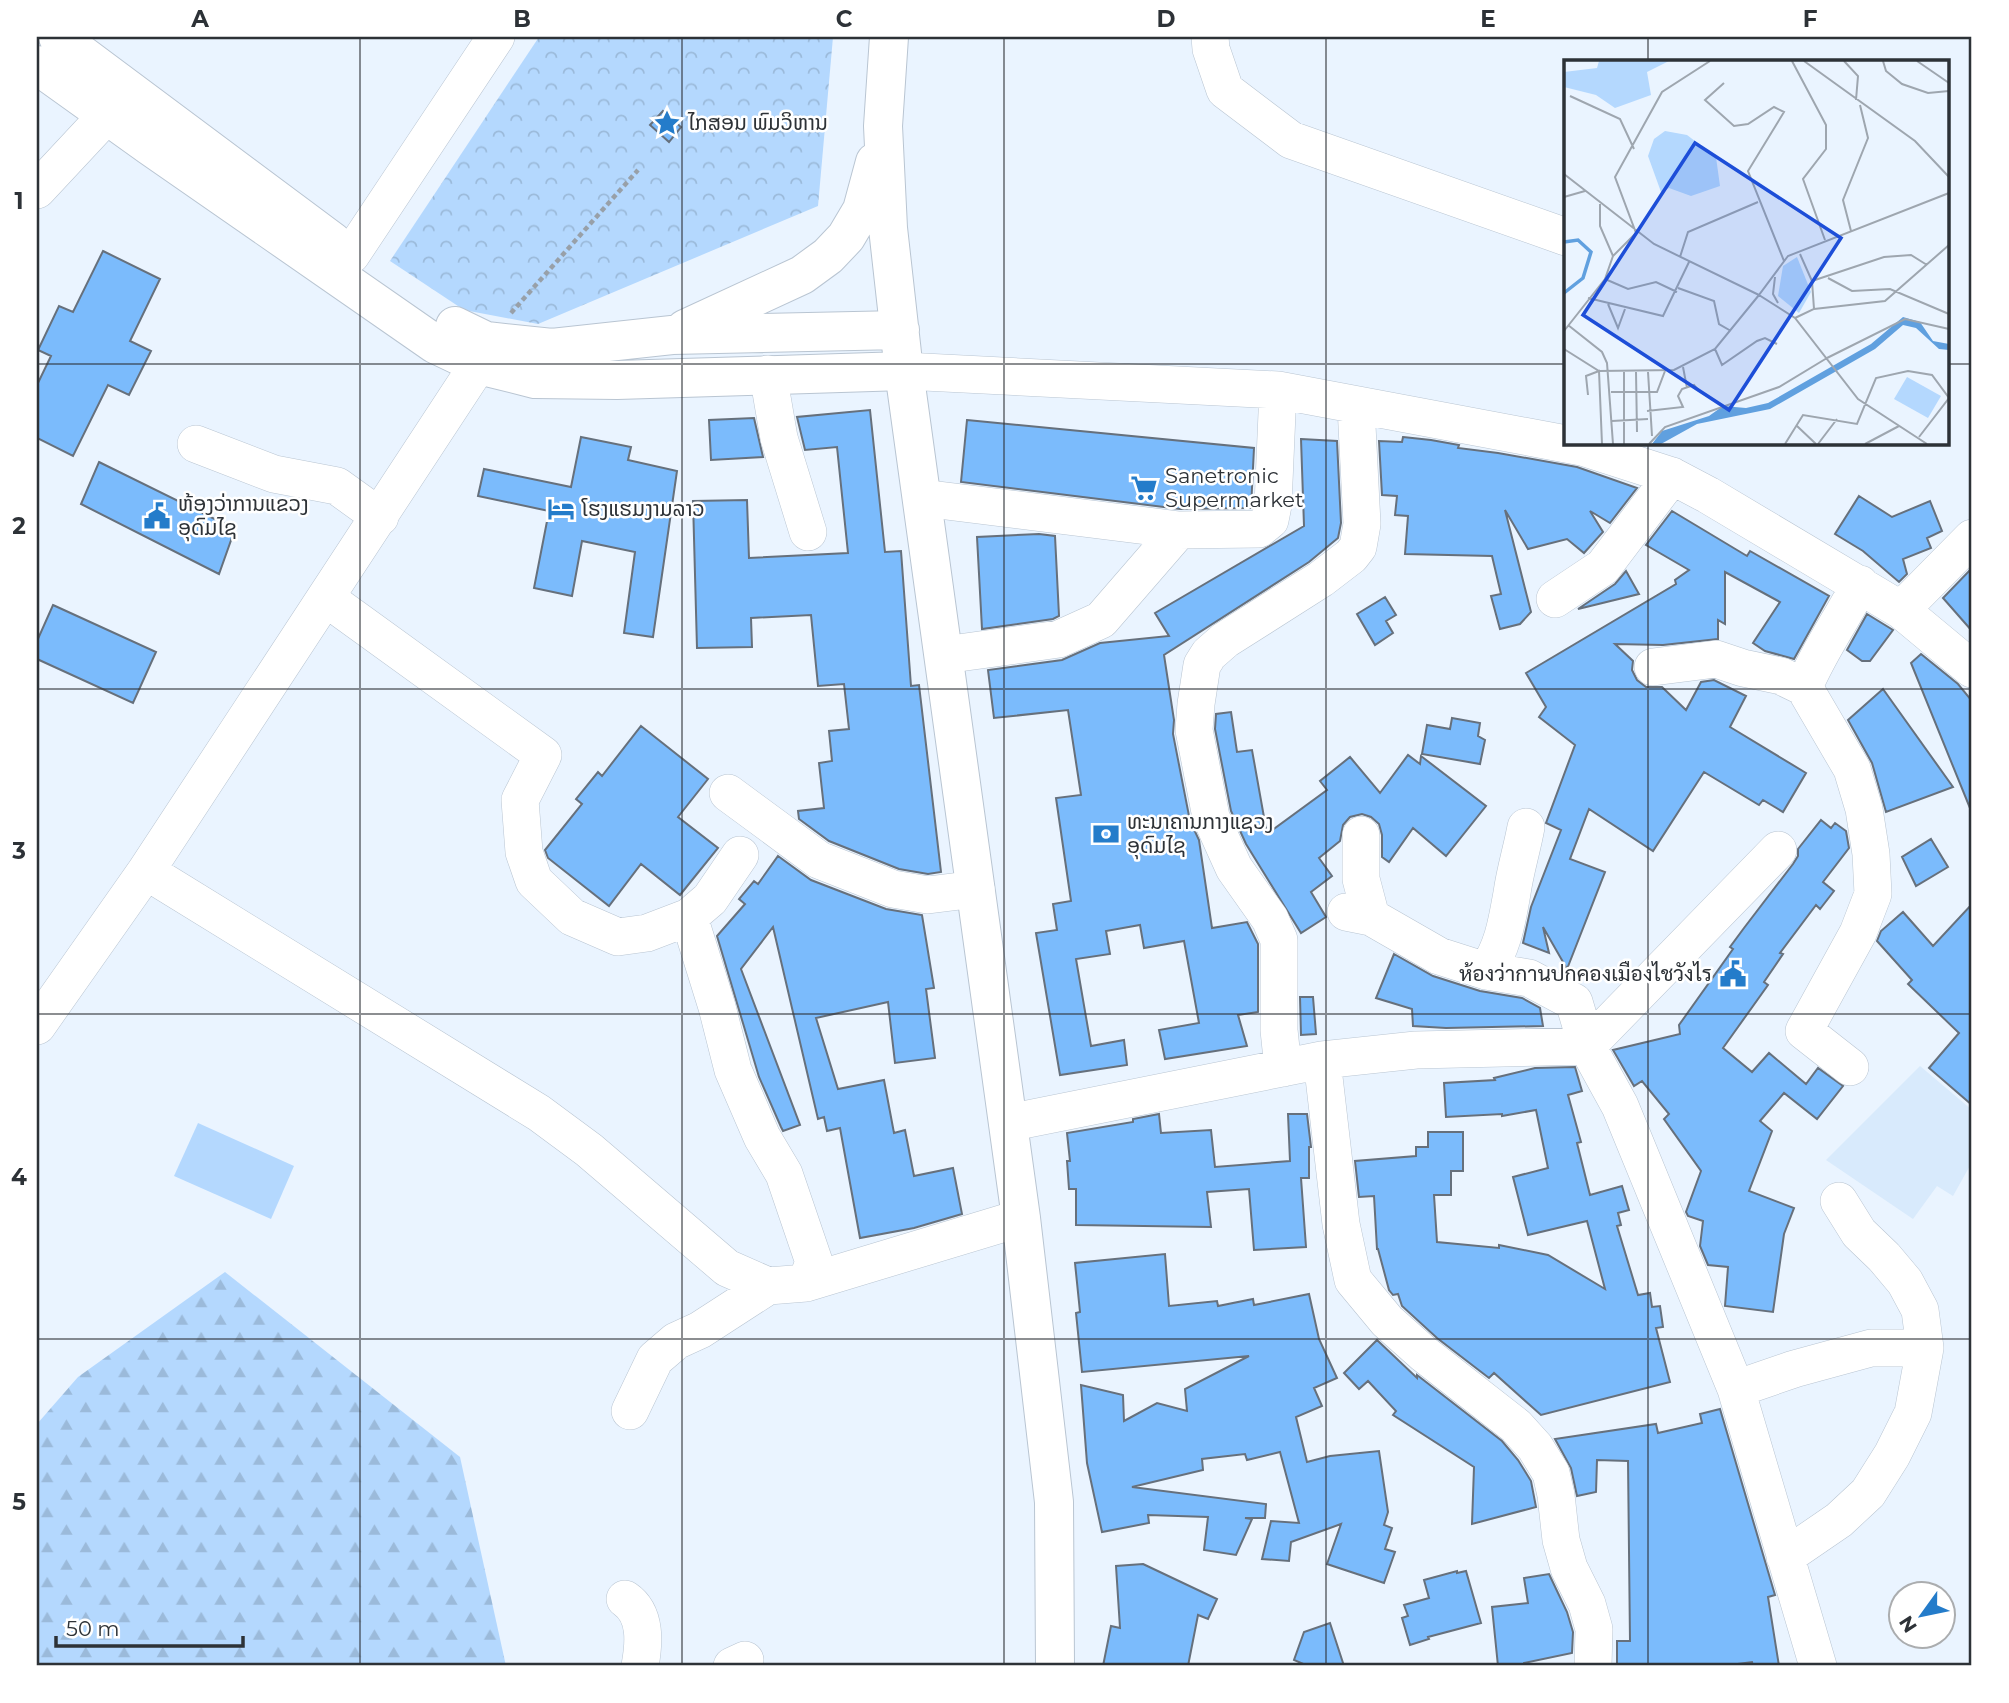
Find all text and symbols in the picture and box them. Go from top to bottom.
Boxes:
text: A [190,5,209,33]
text: B [513,5,531,33]
text: C [836,5,853,33]
text: D [1157,5,1176,33]
text: E [1480,5,1496,33]
text: F [1803,5,1818,33]
inset map [1564,60,1950,444]
place icon: ໄກສອນ ພົມວິຫານ [652,108,682,138]
place label: ໄກສອນ ພົມວິຫານ [687,110,828,135]
text: 1 [14,187,24,215]
place label: Sanetronic Supermarket [1165,463,1303,512]
supermarket icon: Sanetronic Supermarket [1129,473,1159,503]
place label: ຫ້ອງວ່າການແຂວງ ອຸດົມໄຊ [178,491,309,542]
hotel icon: ໂຮງແຮມງາມລາວ [546,494,576,524]
place label: ໂຮງແຮມງາມລາວ [581,496,705,521]
public building icon: ຫ້ອງວ່າການແຂວງ ອຸດົມໄຊ [142,501,172,531]
text: 2 [12,512,26,540]
place label: ທະນາຄານກາງແຊວງ ອຸດົມໄຊ [1127,809,1274,860]
bank icon: ທະນາຄານກາງແຊວງ ອຸດົມໄຊ [1091,819,1121,849]
text: 3 [11,837,26,865]
public building icon: ห้องว่ากานปกคองเมืองไชวังไร [1718,959,1748,989]
place label: ห้องว่ากานปกคองเมืองไชวังไร [1459,960,1712,986]
text: 4 [11,1163,27,1191]
text: 5 [12,1488,26,1516]
north arrow [1886,1580,1956,1650]
scale bar [56,1605,243,1649]
text: N [1894,1611,1922,1637]
text: 50 m [66,1616,120,1641]

